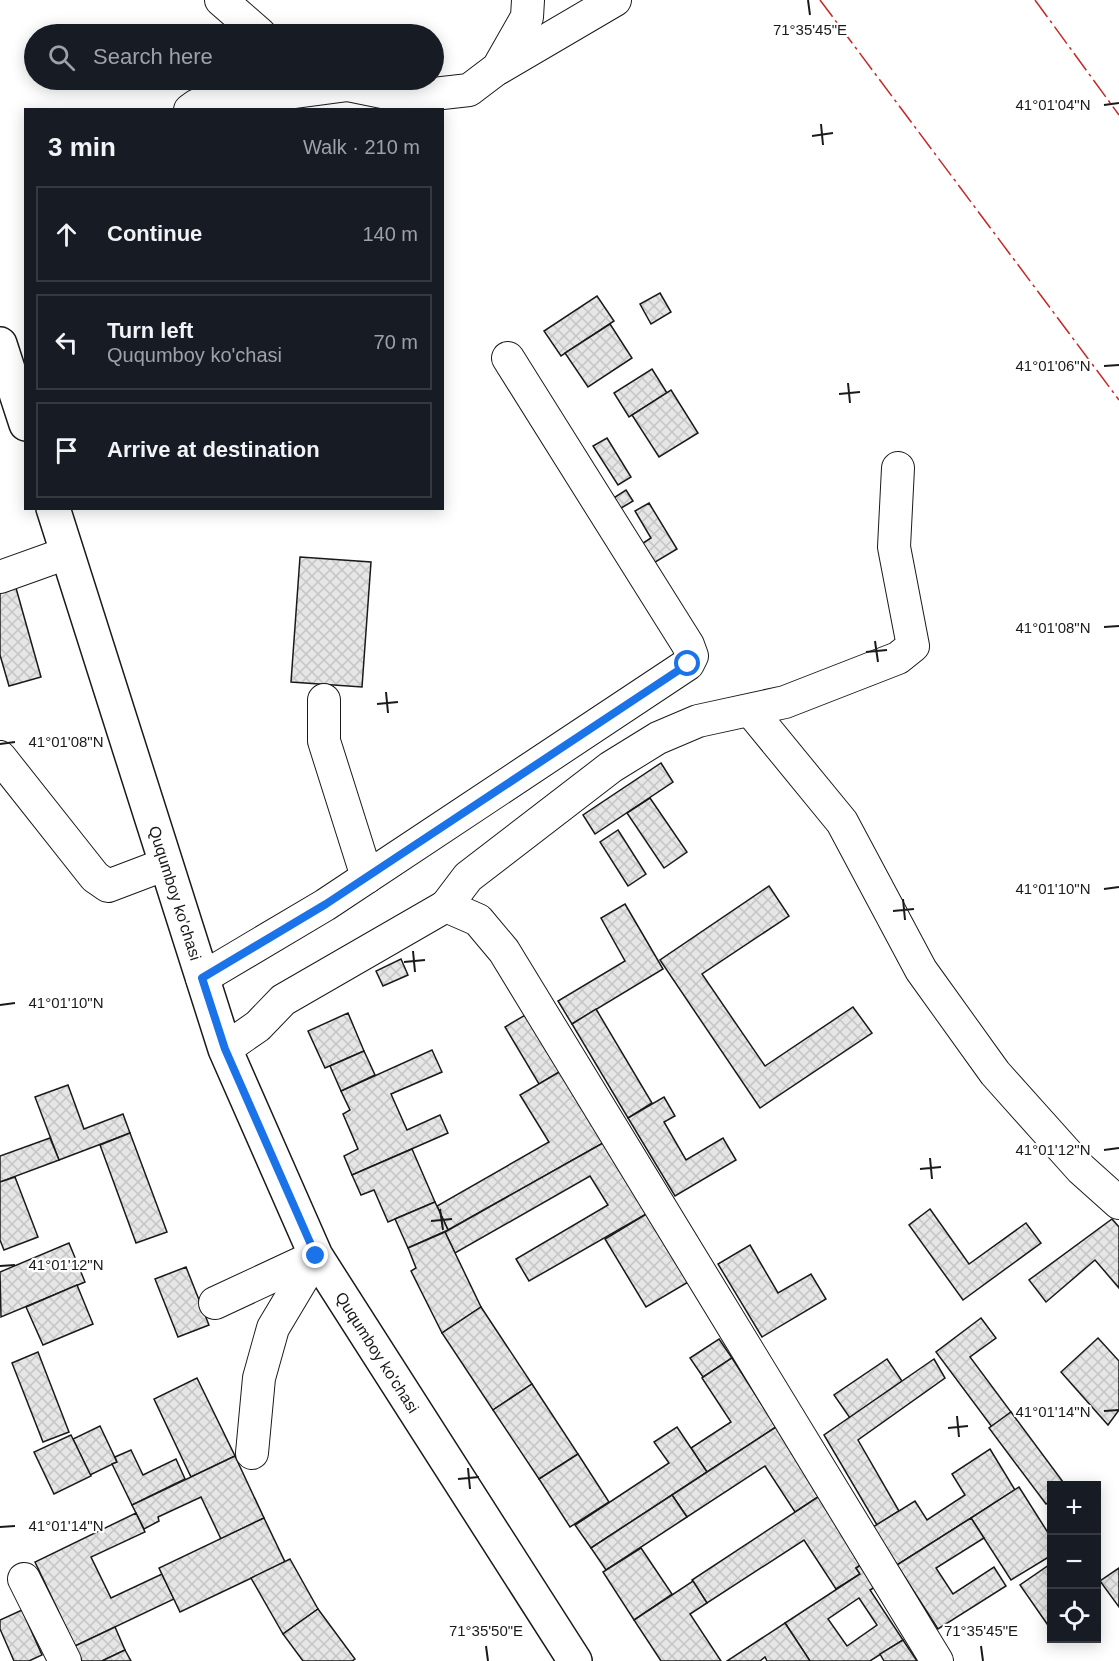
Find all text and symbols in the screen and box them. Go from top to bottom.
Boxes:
text: 71°35'45"E [773,21,847,38]
search box [24,24,444,90]
icon: search [45,41,78,74]
text: Search here [93,44,213,69]
text: 41°01'04"N [1015,96,1091,113]
text: 3 min [48,132,116,162]
text: Walk · 210 m [303,136,420,158]
icon: ahead [50,218,83,251]
text: Continue [107,221,202,246]
text: 140 m [362,223,418,245]
text: Turn left [107,318,193,343]
icon: left [50,326,83,359]
text: 70 m [374,331,418,353]
text: Ququmboy ko'chasi [107,344,282,366]
text: 41°01'06"N [1015,357,1091,374]
icon: arrive [50,434,83,467]
text: Arrive at destination [107,437,320,462]
text: 41°01'08"N [1015,619,1091,636]
route start [674,650,700,676]
text: 41°01'08"N [28,733,104,750]
street label: Ququmboy ko'chasi [146,824,204,962]
text: 41°01'10"N [1015,880,1091,897]
text: 41°01'10"N [28,994,104,1011]
text: 41°01'12"N [1015,1141,1091,1158]
route end [302,1242,328,1268]
text: 41°01'12"N [28,1256,104,1273]
street label: Ququmboy ko'chasi [332,1289,422,1416]
text: 41°01'14"N [1015,1403,1091,1420]
map controls [1047,1481,1101,1643]
button: + [1047,1481,1101,1535]
text: 41°01'14"N [28,1517,104,1534]
button: − [1047,1535,1101,1589]
button: locate [1047,1589,1101,1643]
text: 71°35'50"E [449,1622,523,1639]
text: 71°35'45"E [944,1622,1018,1639]

